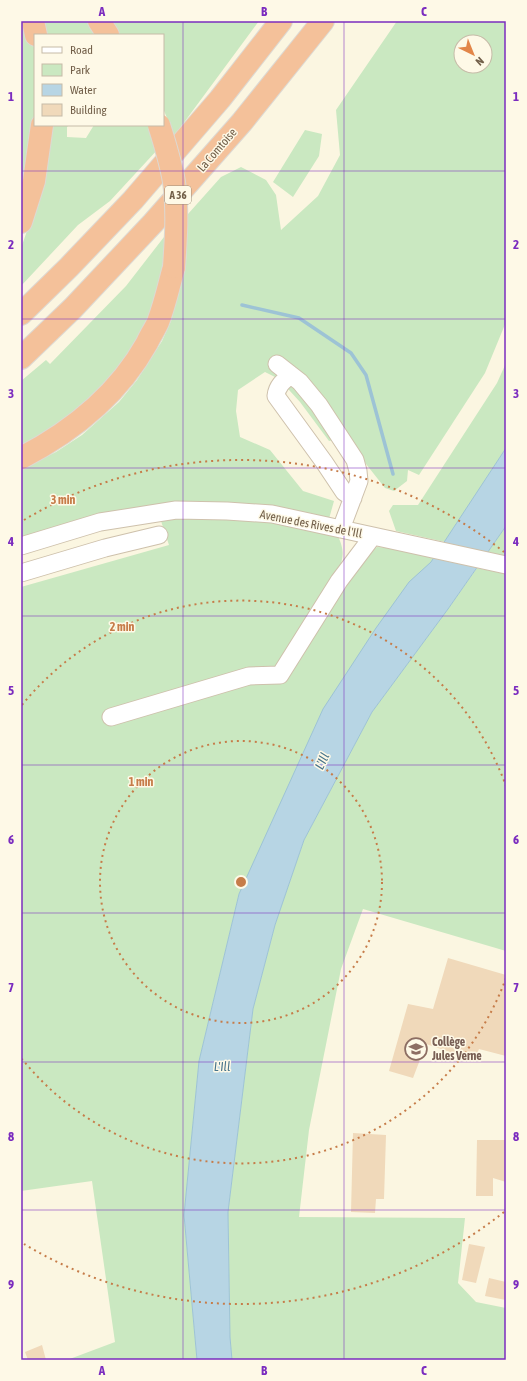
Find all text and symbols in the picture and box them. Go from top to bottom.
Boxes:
text: A [98,4,106,19]
text: B [261,4,268,19]
text: C [421,4,427,19]
legend [34,34,164,126]
north arrow [453,34,493,74]
text: Road [70,43,93,57]
text: N [473,55,486,68]
text: Park [70,63,91,77]
text: Water [70,83,97,97]
text: 1 [8,89,14,104]
text: 1 [513,89,519,104]
text: Building [70,103,108,117]
street label: La Comtoise [194,125,240,175]
road number: A 36 [165,186,191,204]
text: 2 [8,237,14,252]
text: 2 [513,237,519,252]
text: 3 [8,386,14,401]
text: 3 [513,386,519,401]
text: 3 min [51,493,75,507]
street label: Avenue des Rives de l'Ill [259,507,364,541]
text: 4 [7,534,14,549]
text: 4 [512,534,519,549]
text: 2 min [110,620,134,634]
text: 5 [8,683,14,698]
text: 5 [513,683,519,698]
water label: L'Ill [312,750,332,772]
text: 1 min [129,775,153,789]
text: 6 [8,832,14,847]
text: 6 [513,832,519,847]
centre of rings [234,875,248,889]
text: 7 [8,980,14,995]
text: 7 [513,980,519,995]
place label: Collège Jules Verne [431,1035,482,1063]
school or university icon: Collège Jules Verne [403,1036,429,1062]
water label: L'Ill [214,1059,230,1074]
text: 8 [8,1129,14,1144]
text: 8 [513,1129,519,1144]
text: 9 [8,1277,14,1292]
text: 9 [513,1277,519,1292]
text: A [98,1363,106,1378]
text: B [261,1363,268,1378]
text: C [421,1363,427,1378]

